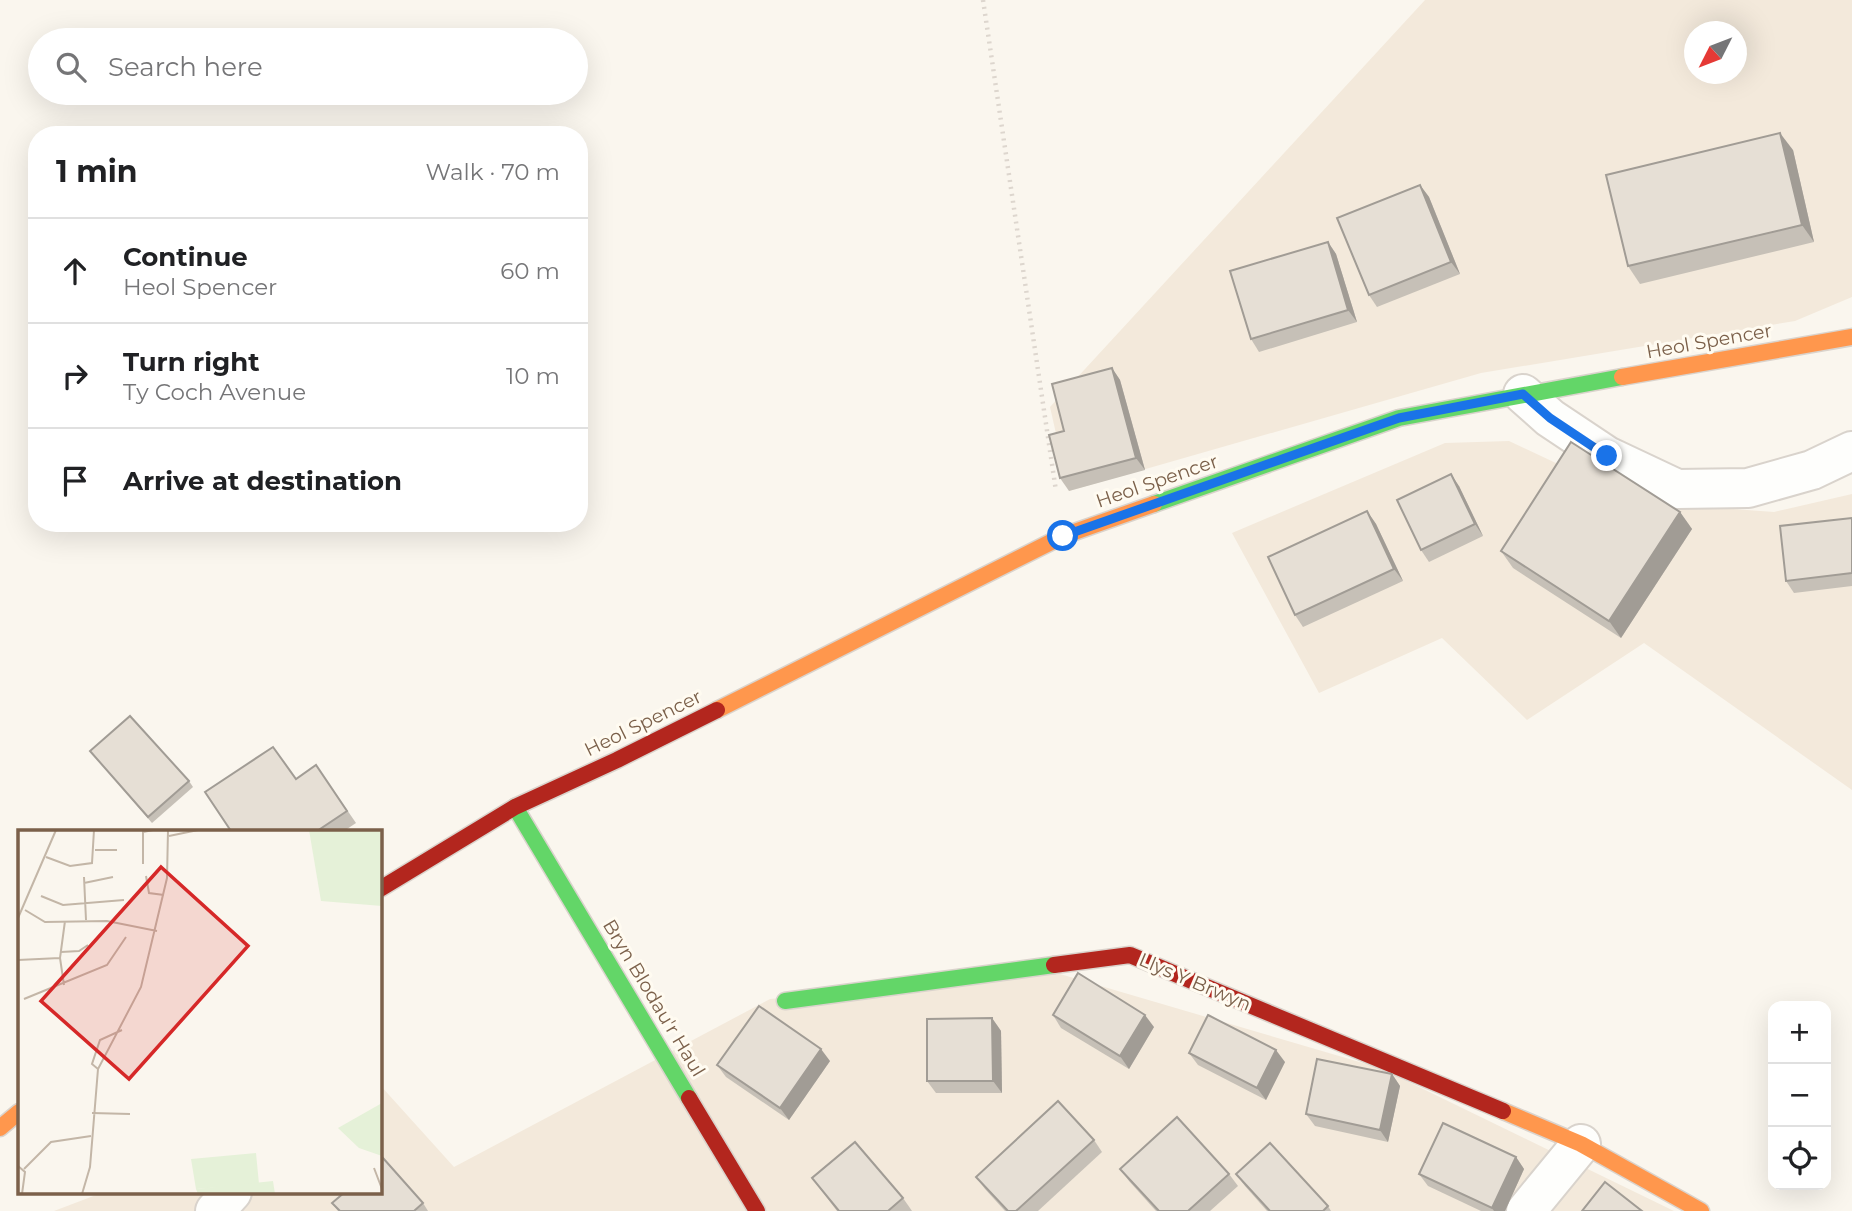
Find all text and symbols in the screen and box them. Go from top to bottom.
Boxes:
north arrow [1684,21,1747,84]
search box [28,28,588,105]
icon: search [52,48,90,86]
text: Search here [108,51,263,83]
text: 1 min [56,153,137,190]
text: Walk · 70 m [426,158,560,186]
text: Continue [123,241,248,273]
icon: ahead [56,252,94,290]
text: 60 m [500,257,560,285]
text: Heol Spencer [123,273,277,301]
street label: Heol Spencer [1644,319,1774,363]
text: Turn right [123,346,259,378]
icon: right [56,357,94,395]
text: 10 m [506,362,560,390]
text: Ty Coch Avenue [123,378,306,406]
route end [1591,440,1622,471]
street label: Heol Spencer [1093,449,1221,513]
icon: arrive [56,462,94,500]
text: Arrive at destination [123,465,402,497]
route start [1047,520,1078,551]
street label: Heol Spencer [581,685,705,761]
inset map [18,830,382,1194]
street label: Bryn Blodau'r Haul [598,915,710,1081]
street label: Llys Y Brwyn [1135,948,1255,1016]
map controls [1768,1001,1831,1190]
button: + [1768,1001,1831,1064]
button: − [1768,1064,1831,1127]
button: locate [1768,1127,1831,1190]

